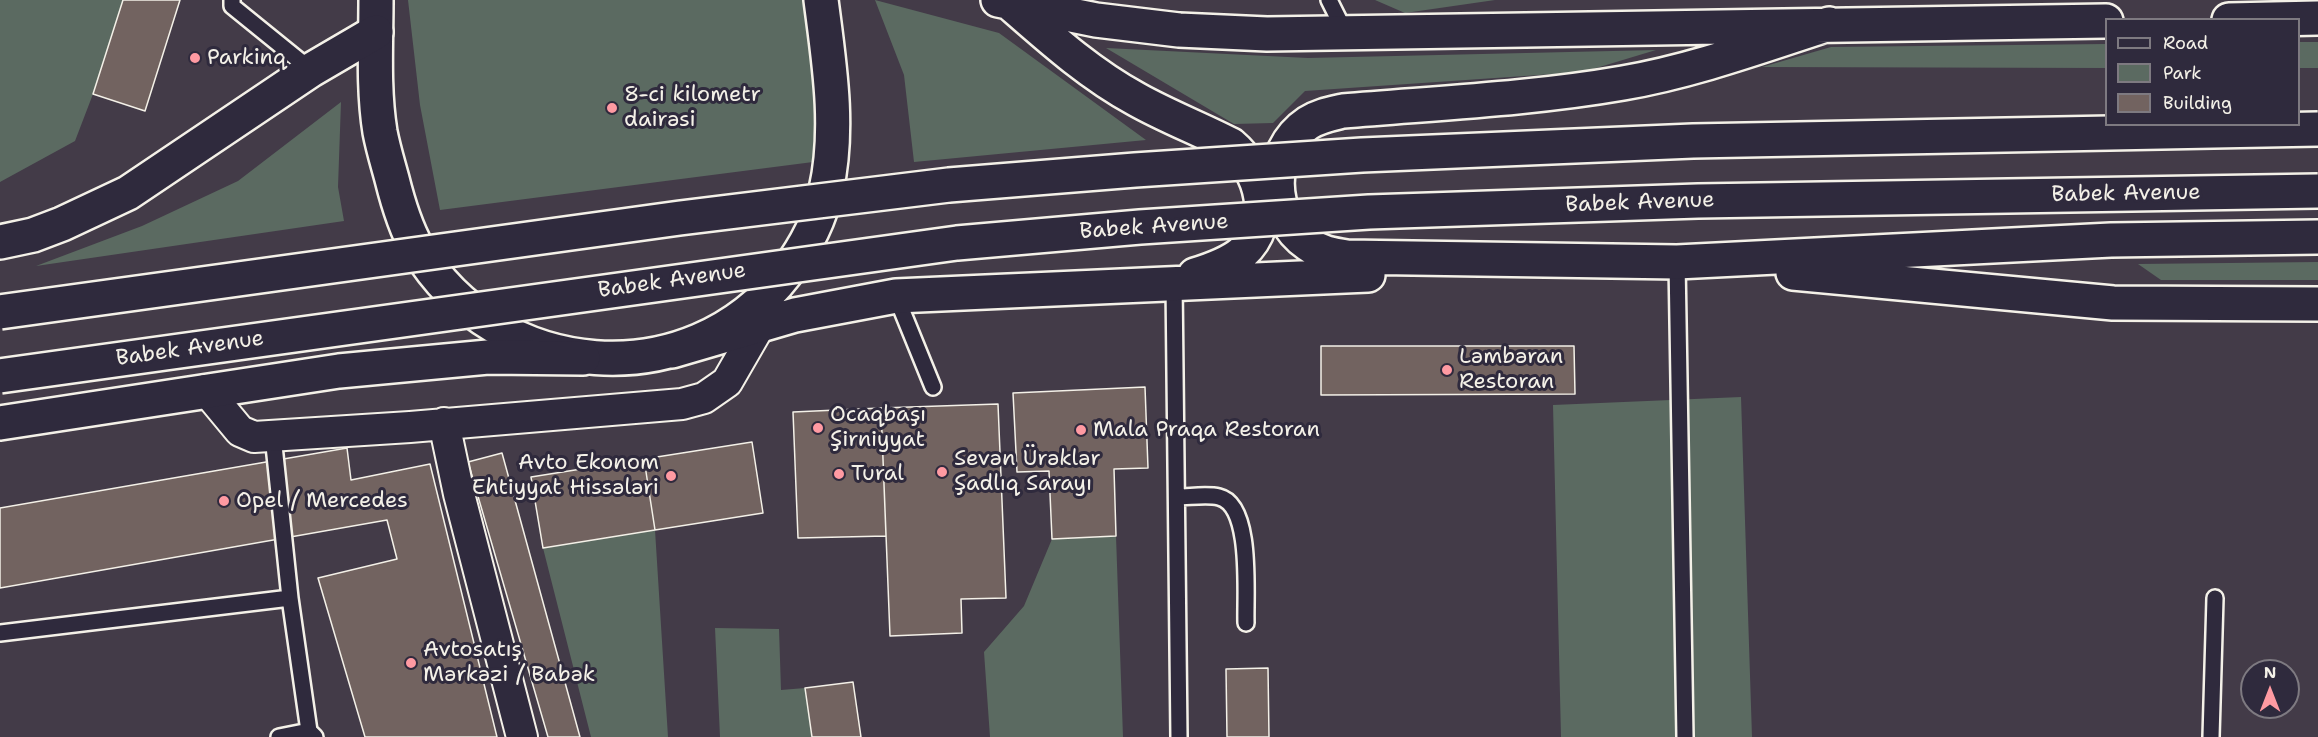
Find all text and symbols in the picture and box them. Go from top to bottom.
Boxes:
legend [2105,18,2300,126]
text: Road [2163,31,2208,55]
place label: Parkinq [207,45,286,71]
marker: Parkinq [188,51,202,65]
text: Park [2163,61,2202,85]
place label: 8-ci kilometr dairəsi [624,82,761,134]
text: Building [2163,91,2232,115]
marker: 8-ci kilometr dairəsi [605,101,619,115]
street label: Babek Avenue [2051,179,2201,209]
street label: Babek Avenue [1565,187,1715,219]
street label: Babek Avenue [1079,209,1229,245]
street label: Babek Avenue [596,258,748,304]
street label: Babek Avenue [114,326,266,372]
place label: Ləmbəran Restoran [1459,344,1563,396]
marker: Ləmbəran Restoran [1440,363,1454,377]
place label: Ocaqbaşı Şirniyyat [830,402,926,454]
place label: Mala Praqa Restoran [1093,417,1320,443]
marker: Ocaqbaşı Şirniyyat [811,421,825,435]
marker: Mala Praqa Restoran [1074,423,1088,437]
place label: Sevən Ürəklər Şadlıq Sarayı [954,446,1101,498]
place label: Avto Ekonom Ehtiyyat Hissələri [472,450,659,502]
place label: Tural [851,461,904,487]
marker: Sevən Ürəklər Şadlıq Sarayı [935,465,949,479]
marker: Tural [832,467,846,481]
marker: Avto Ekonom Ehtiyyat Hissələri [664,469,678,483]
place label: Opel / Mercedes [236,488,408,514]
marker: Opel / Mercedes [217,494,231,508]
place label: Avtosatış Mərkəzi / Babək [423,637,595,688]
marker: Avtosatış Mərkəzi / Babək [404,656,418,670]
north arrow [2240,659,2300,719]
text: N [2264,662,2276,683]

